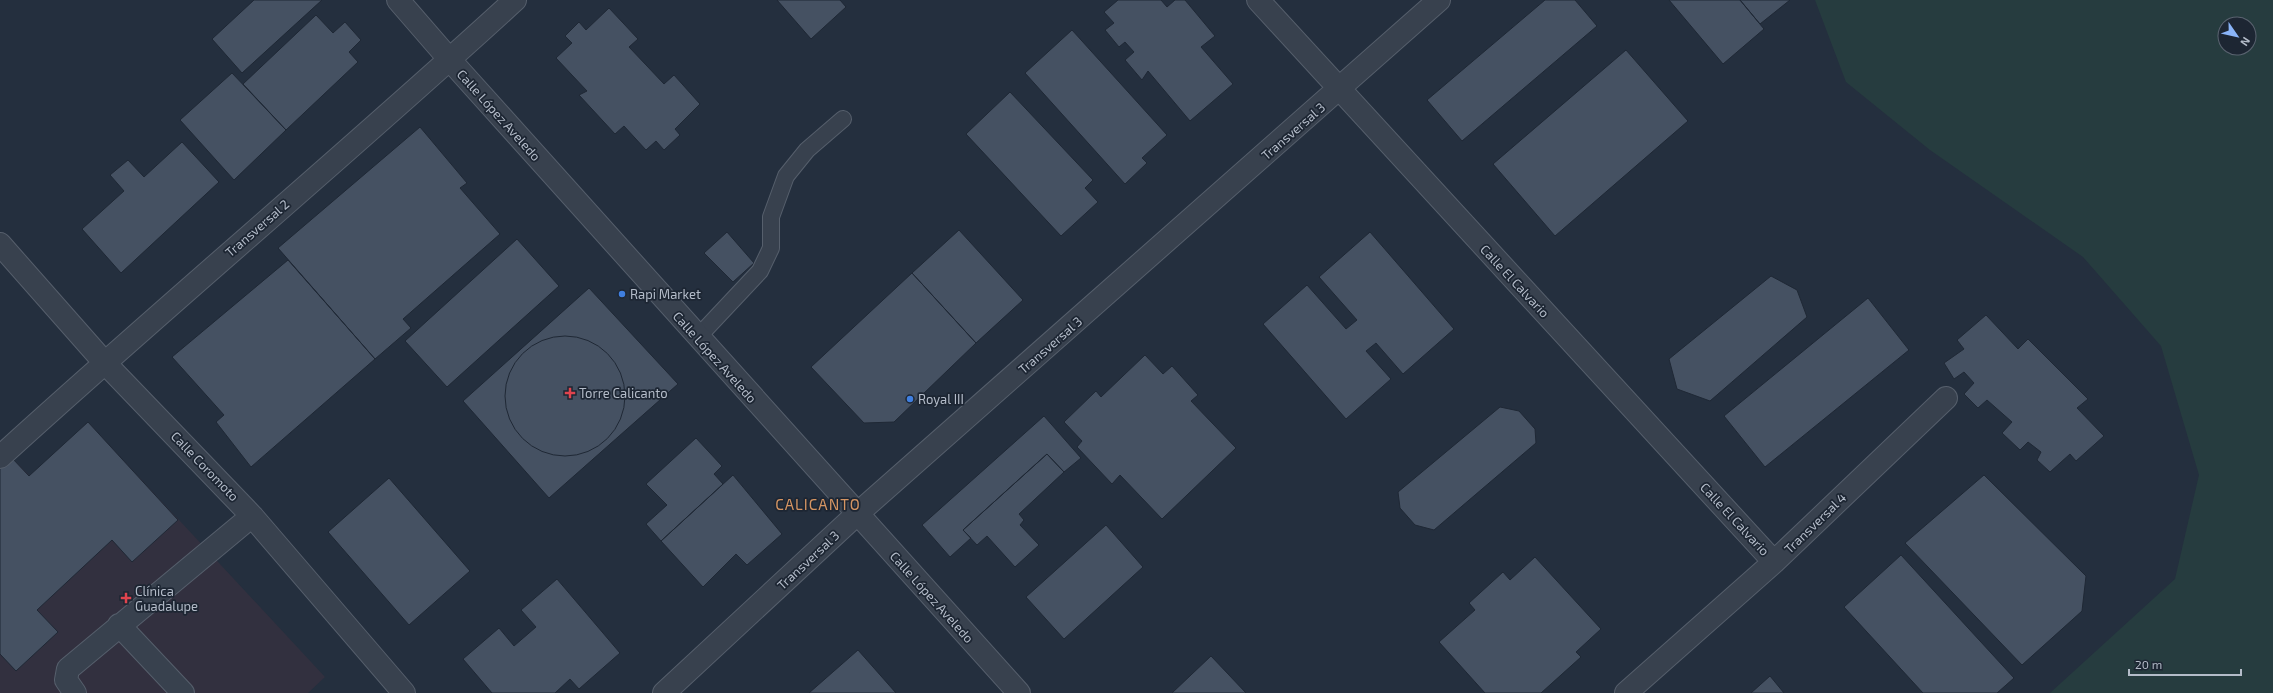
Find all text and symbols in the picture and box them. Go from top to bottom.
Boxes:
north arrow [2217,16,2257,56]
text: N [2238,35,2253,49]
street label: Calle López Aveledo [454,66,544,164]
street label: Transversal 3 [1258,99,1328,163]
street label: Transversal 2 [222,196,292,260]
street label: Calle El Calvario [1477,241,1553,321]
place label: Rapi Market [630,286,701,302]
marker: Rapi Market [617,289,627,299]
street label: Calle López Aveledo [670,308,760,406]
street label: Transversal 3 [1015,313,1085,377]
place label: Torre Calicanto [579,385,668,401]
marker: Torre Calicanto [564,387,576,399]
place label: Royal III [918,391,964,407]
marker: Royal III [905,394,915,404]
street label: Calle Coromoto [168,428,242,504]
street label: Calle El Calvario [1697,479,1773,559]
street label: Transversal 4 [1781,489,1849,557]
district label: CALICANTO [775,495,861,513]
street label: Transversal 3 [774,527,842,593]
street label: Calle López Aveledo [887,548,977,646]
place label: Clínica Guadalupe [135,583,198,614]
marker: Clínica Guadalupe [120,592,132,604]
scale bar [2129,651,2241,677]
text: 20 m [2135,657,2162,671]

